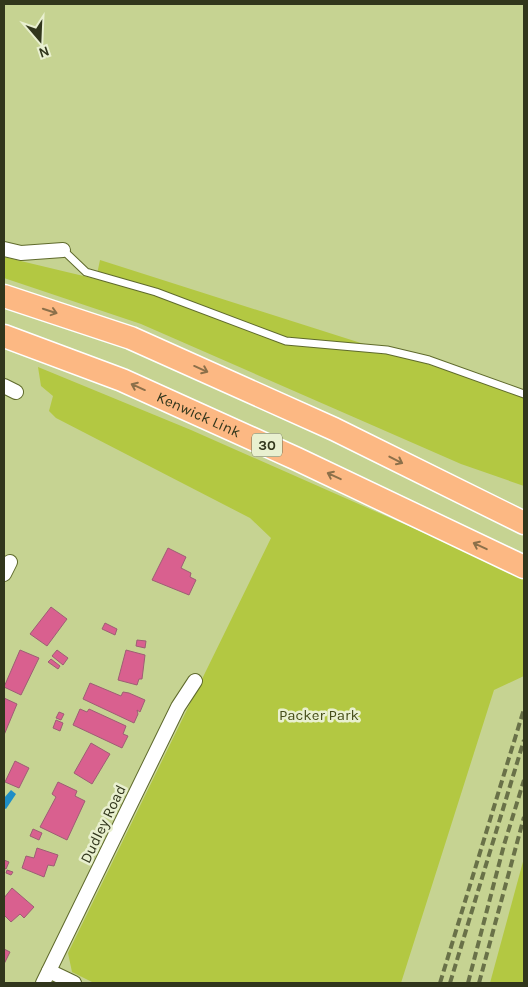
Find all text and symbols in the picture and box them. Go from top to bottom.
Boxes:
north arrow [15,15,65,65]
text: N [37,42,52,61]
one-way arrow [42,307,57,316]
one-way arrow [193,365,208,375]
one-way arrow [131,381,146,391]
street label: Kenwick Link [154,388,243,441]
road number: 30 [252,434,282,456]
one-way arrow [389,455,404,465]
one-way arrow [326,471,341,481]
one-way arrow [473,541,488,550]
park label: Packer Park [279,706,359,724]
street label: Dudley Road [76,782,130,866]

